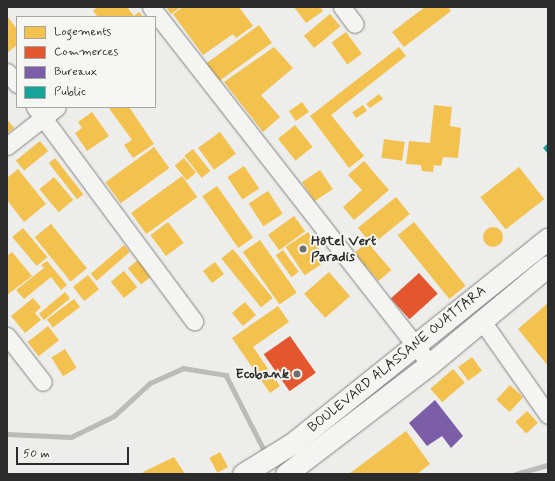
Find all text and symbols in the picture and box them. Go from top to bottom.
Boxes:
legend [16,16,156,108]
text: Logements [54,24,111,40]
text: Commerces [54,44,118,60]
text: Bureaux [54,64,97,80]
text: Public [54,84,86,100]
place label: Hôtel Vert Paradis [311,233,376,266]
marker: Hôtel Vert Paradis [298,244,308,254]
street label: BOULEVARD ALASSANE OUATTARA [305,282,489,436]
place label: Ecobank [235,366,289,382]
marker: Ecobank [292,369,302,379]
scale bar [18,439,131,465]
text: 50 m [23,446,50,462]

